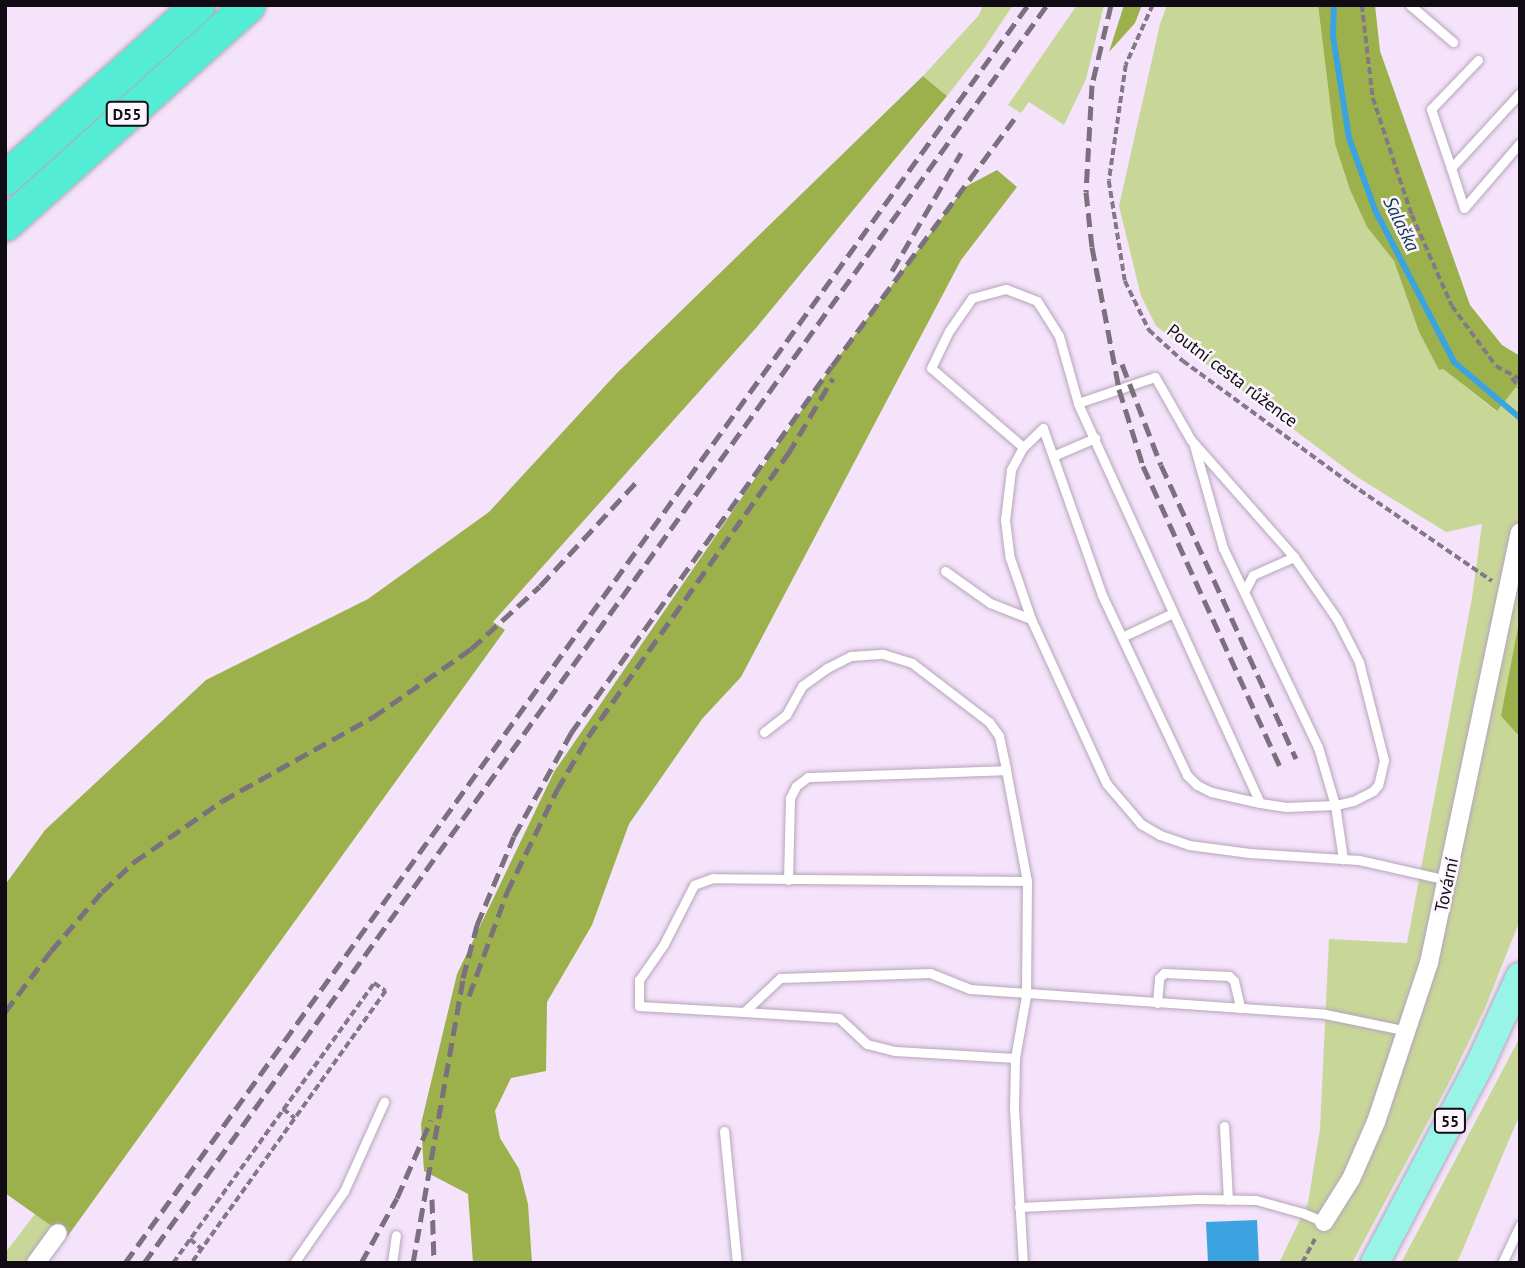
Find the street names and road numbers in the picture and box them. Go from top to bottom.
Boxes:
road number: D55 [104,102,150,126]
street label: Poutní cesta růžence [1162,320,1302,432]
street label: Tovární [1431,856,1463,914]
road number: 55 [1432,1108,1468,1134]

